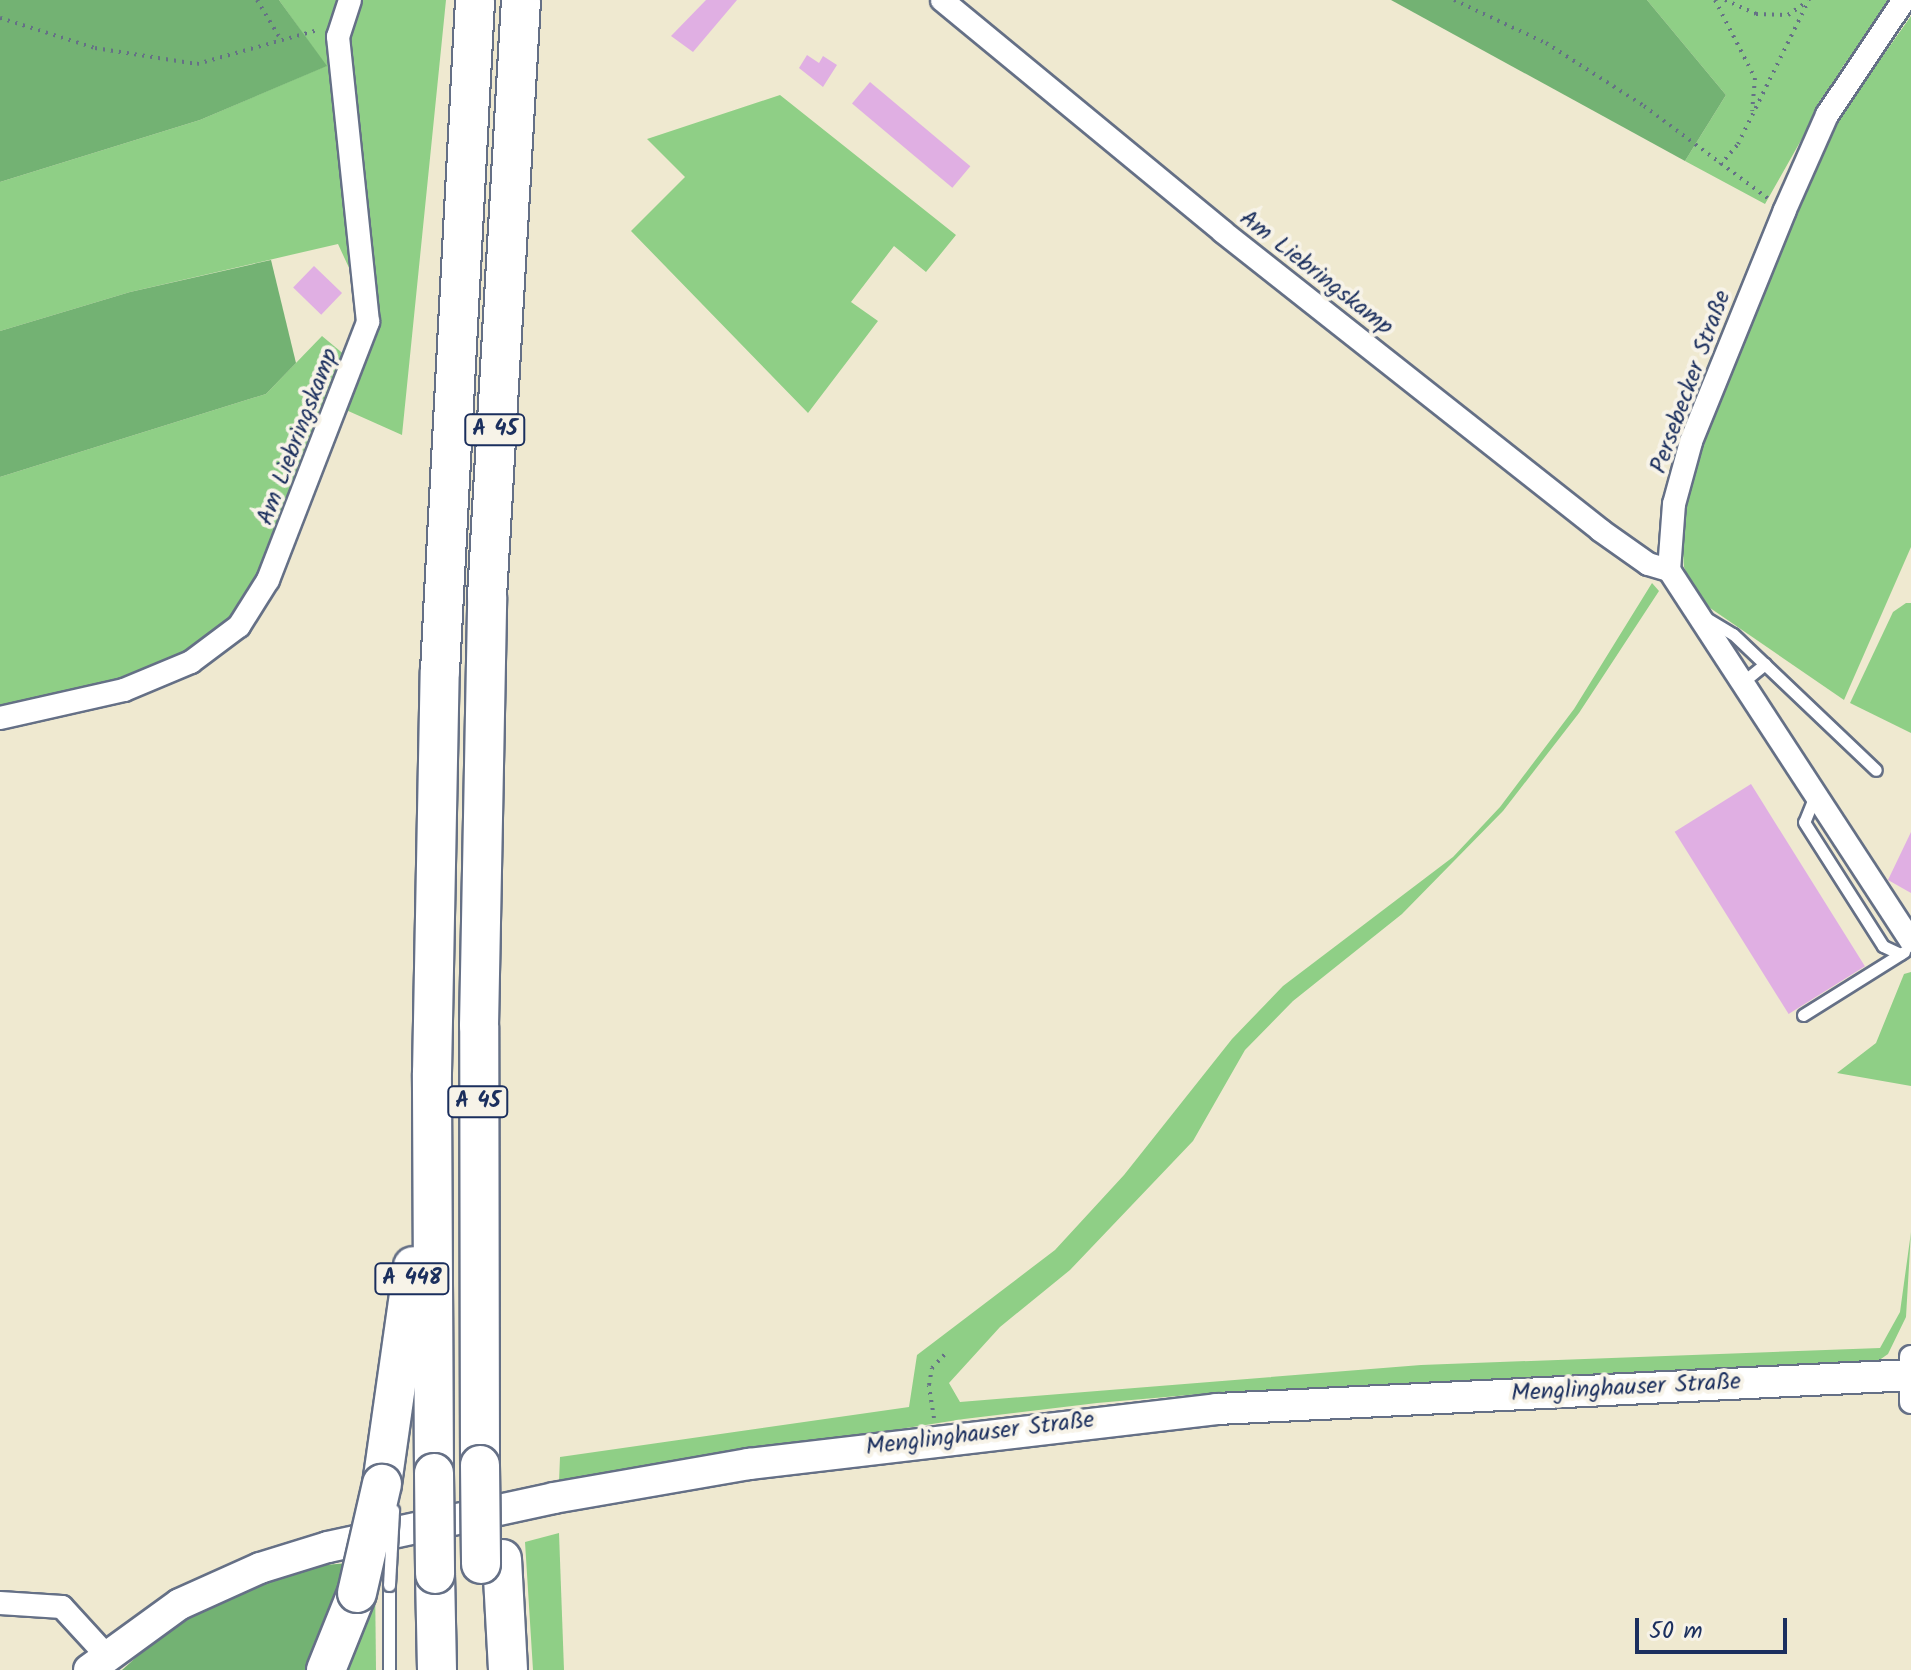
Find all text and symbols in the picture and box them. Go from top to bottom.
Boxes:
street label: Am Liebringskamp [1234,204,1398,342]
street label: Persebecker Straße [1645,287,1737,477]
street label: Am Liebringskamp [251,345,345,529]
road number: A 45 [463,412,527,448]
road number: A 45 [446,1084,510,1120]
road number: A 448 [374,1261,450,1297]
street label: Menglinghauser Straße [1510,1368,1742,1408]
street label: Menglinghauser Straße [864,1406,1096,1462]
scale bar [1639,1602,1791,1652]
text: 50 m [1649,1612,1703,1651]

